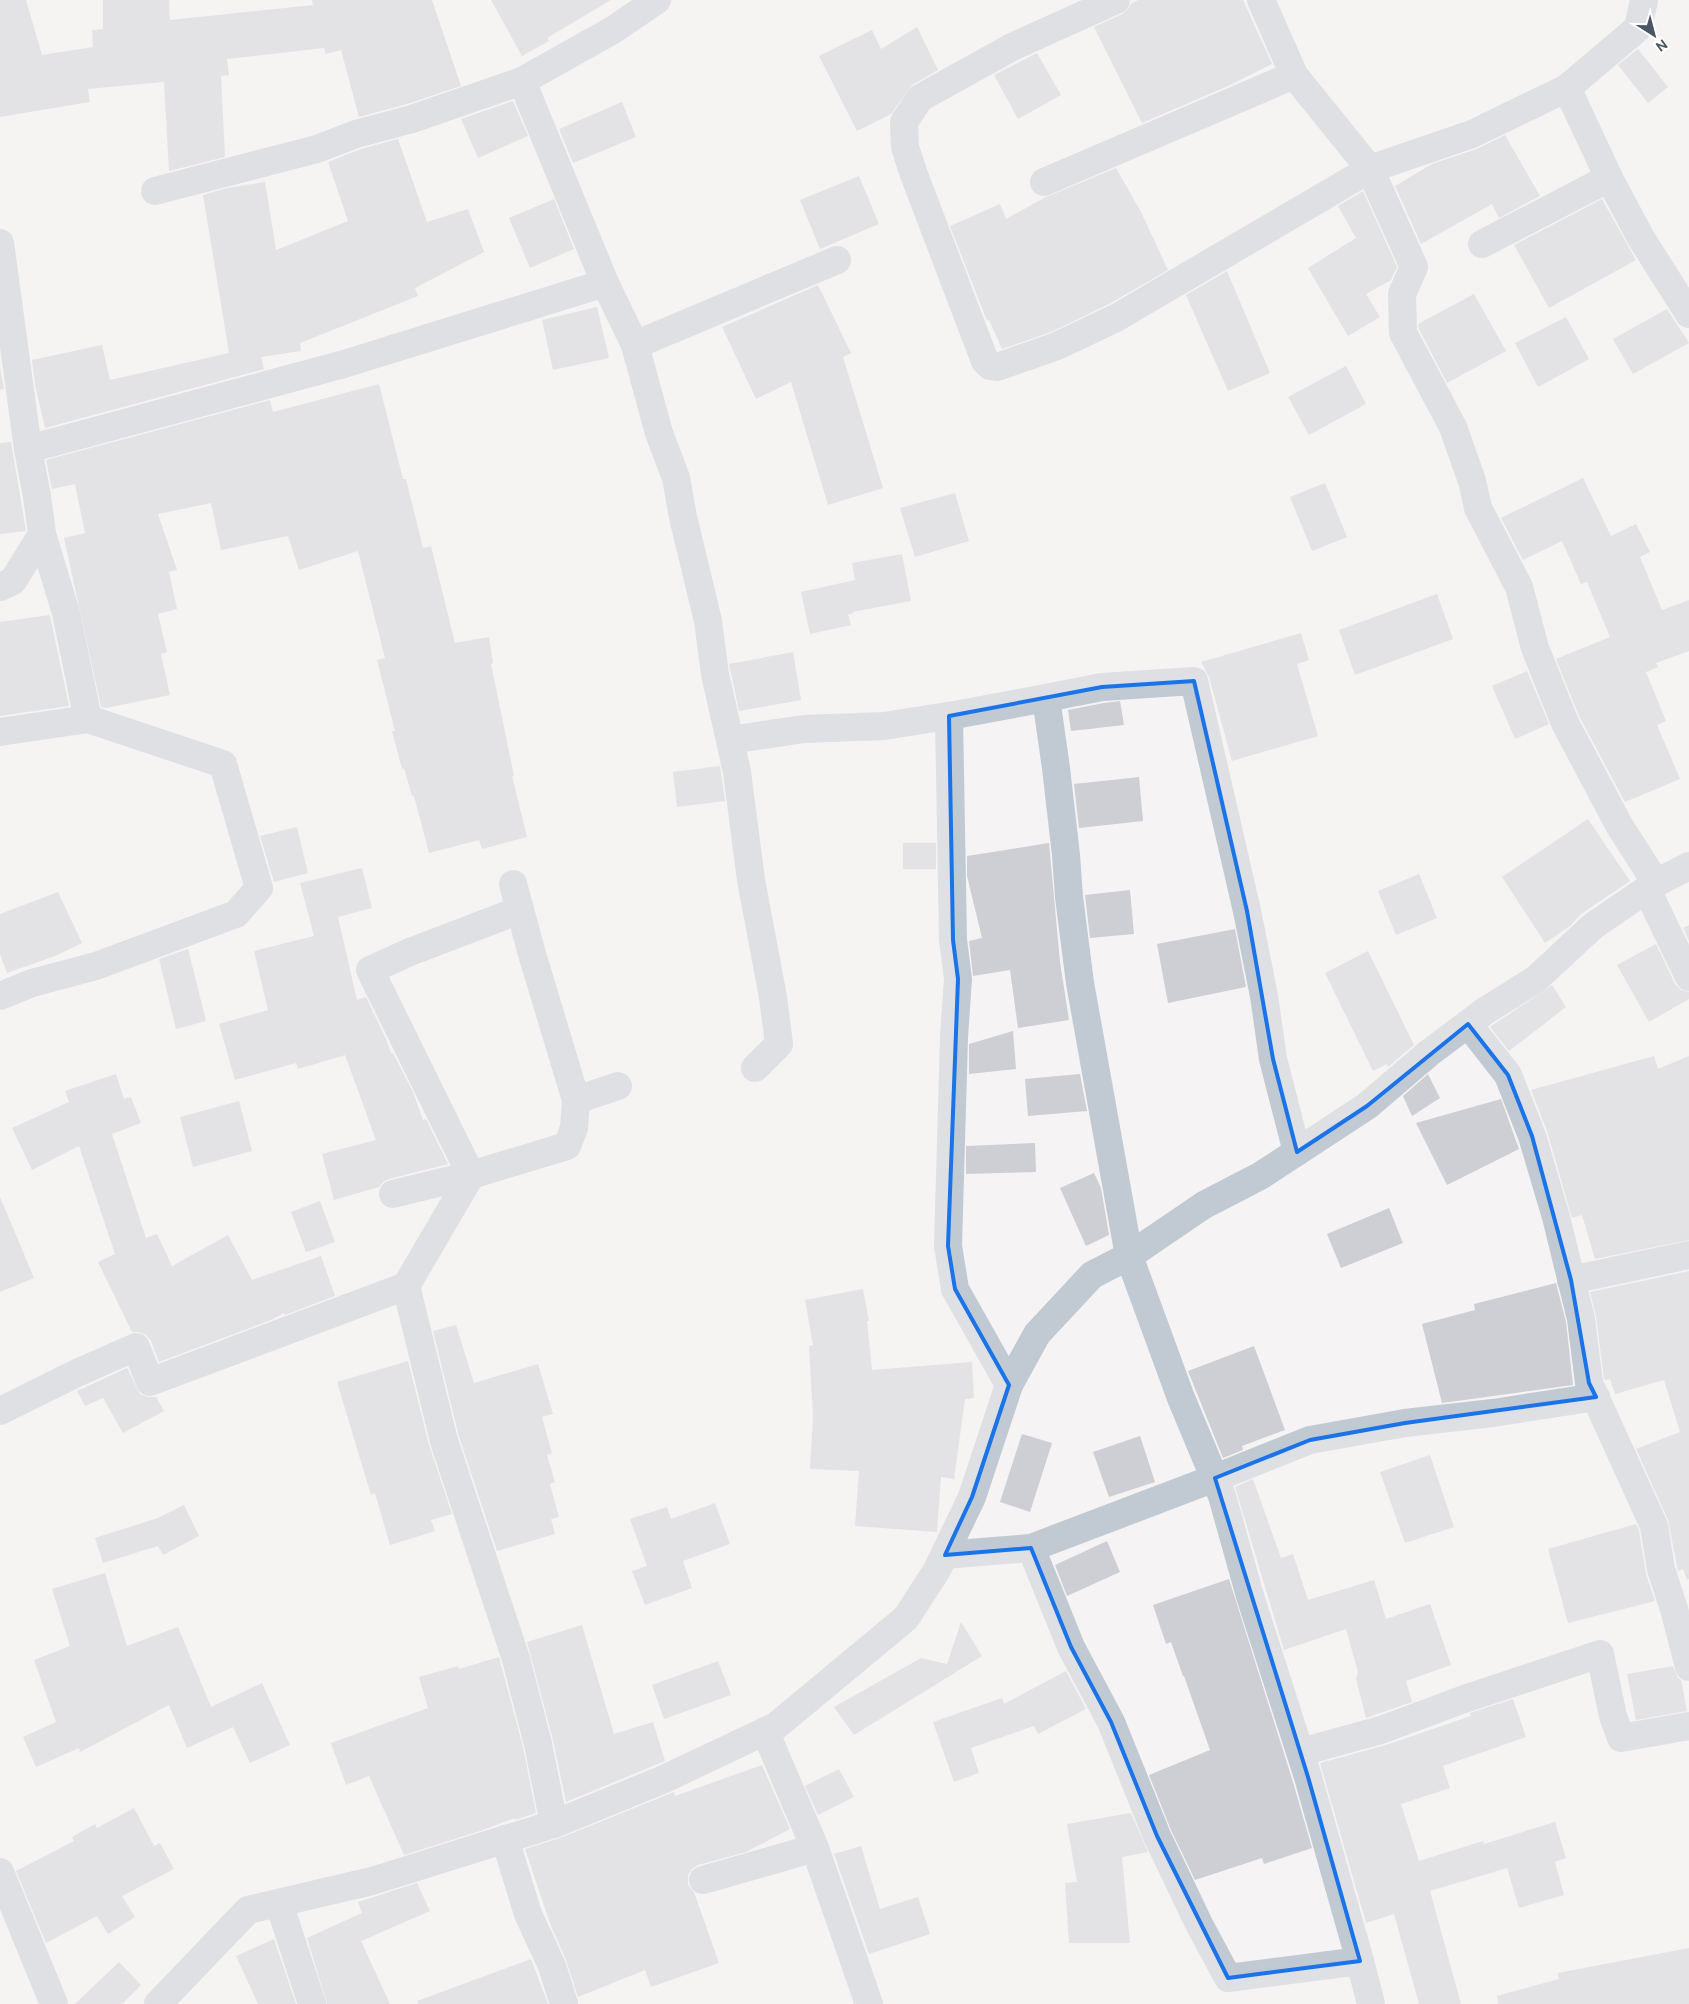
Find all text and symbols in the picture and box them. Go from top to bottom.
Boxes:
north arrow [1629,10,1679,60]
text: N [1653,36,1671,55]

